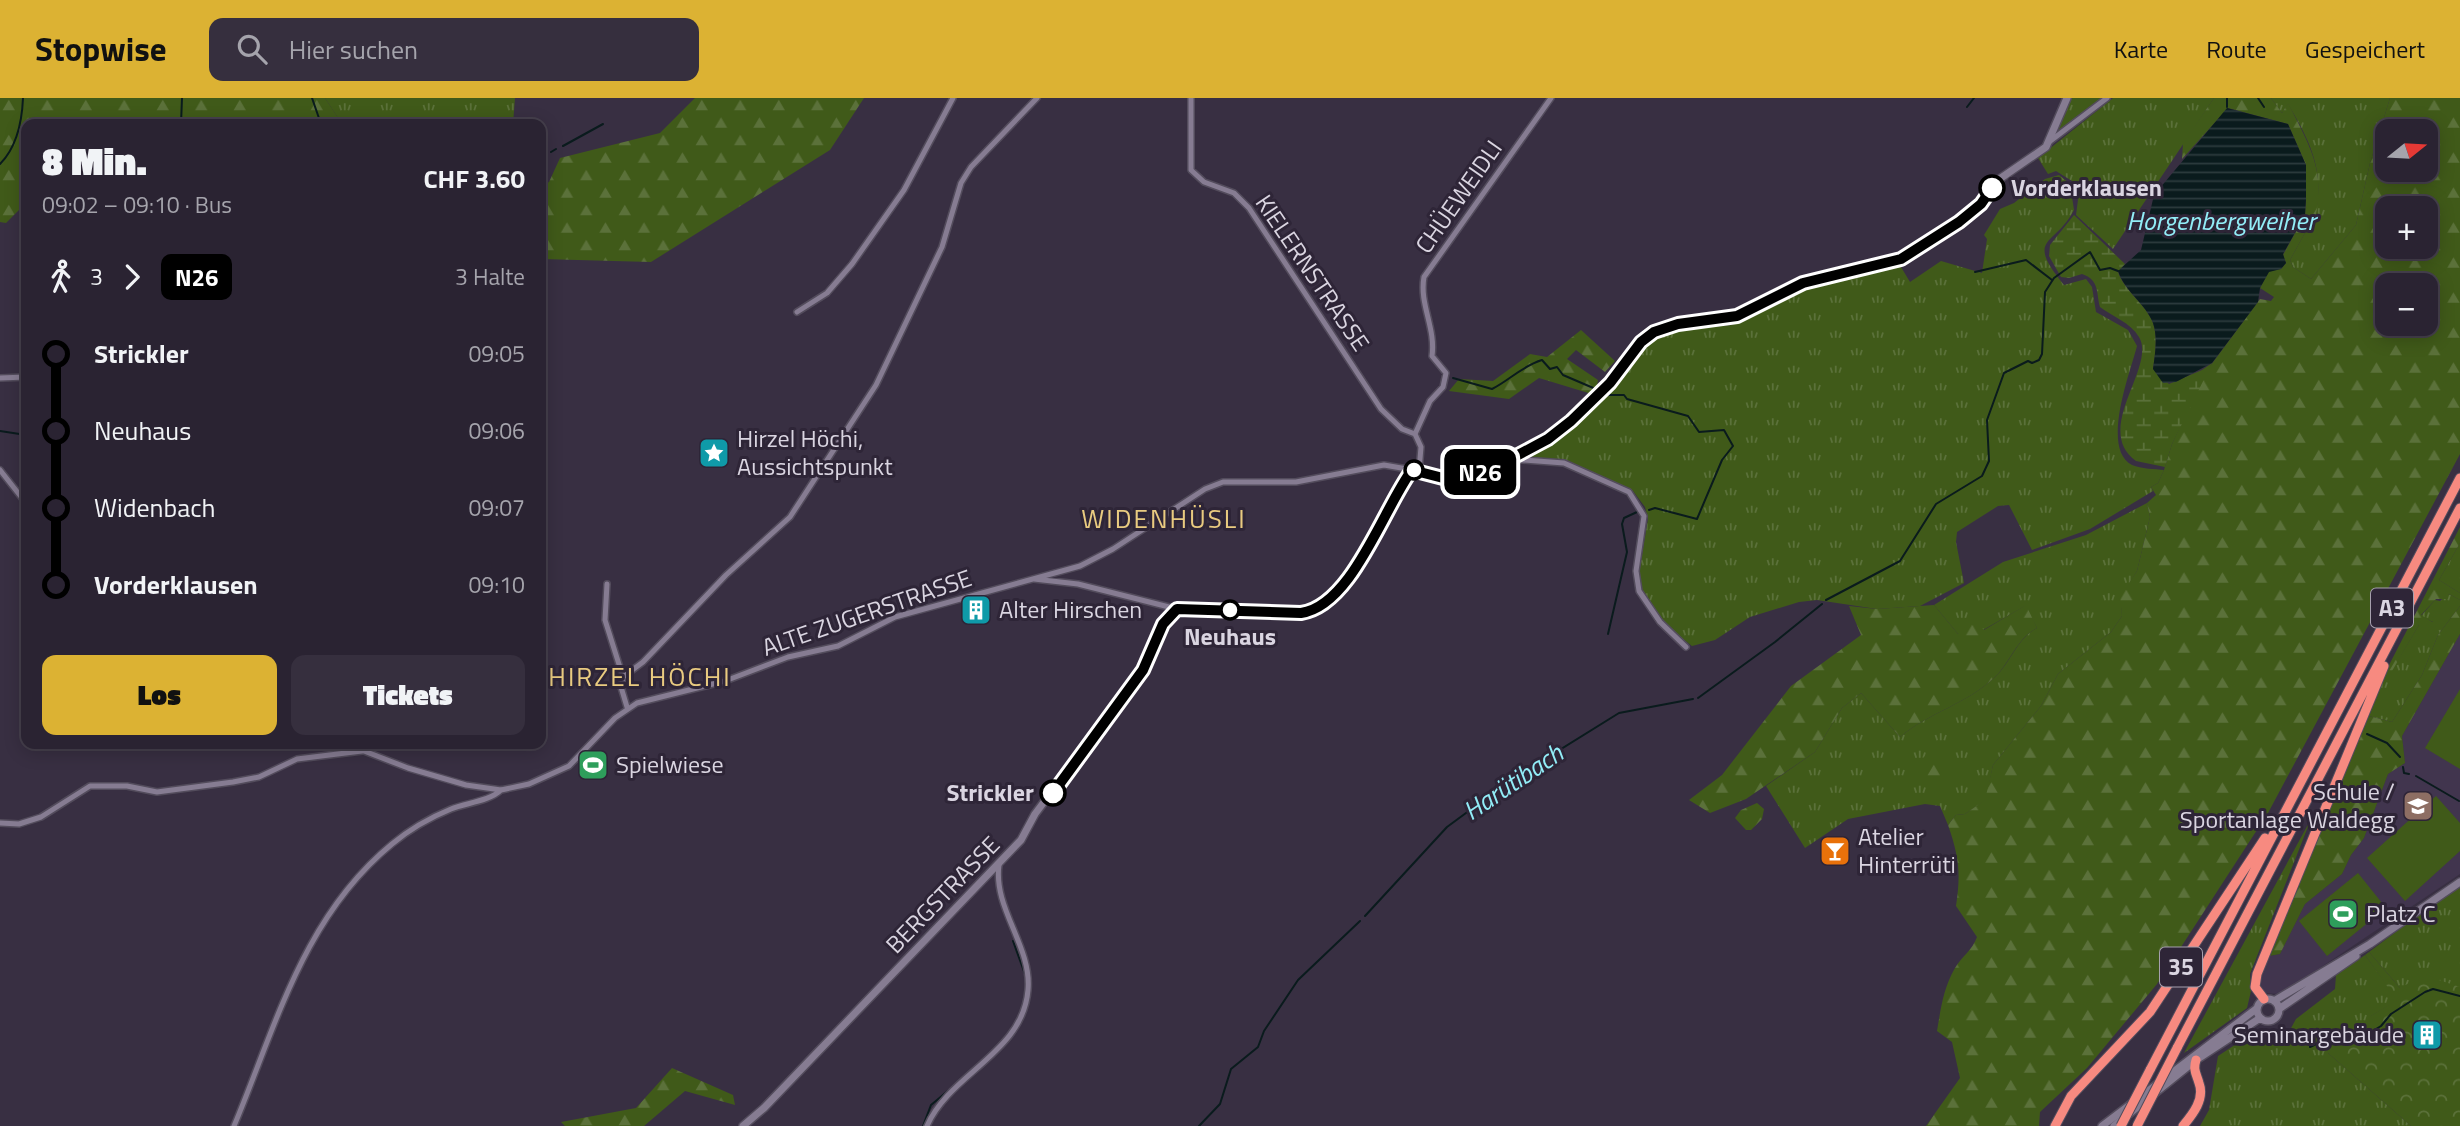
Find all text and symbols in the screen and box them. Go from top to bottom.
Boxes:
search box [209,18,699,81]
text: Stopwise [35,24,167,74]
icon: search [233,30,271,68]
text: Hier suchen [289,30,418,69]
text: Karte [2114,31,2168,67]
text: Route [2206,31,2267,67]
text: Gespeichert [2305,31,2425,67]
north arrow [2375,119,2438,182]
map controls [2375,119,2438,336]
text: 8 Min. [42,132,147,190]
street label: CHÜEWEIDLI [1406,132,1511,261]
text: CHF 3.60 [423,159,525,198]
place label: Vorderklausen [2011,169,2162,205]
marker: Vorderklausen [1979,175,2005,201]
text: 09:02 – 09:10 · Bus [42,187,232,222]
street label: KIELERNSTRASSE [1247,187,1379,358]
button: + [2375,196,2438,259]
water label: Horgenbergweiher [2127,201,2318,240]
icon: walk [42,258,80,296]
icon: forward [113,258,151,296]
text: 3 [90,259,103,294]
text: N26 [175,259,218,295]
text: 3 Halte [455,259,525,294]
button: − [2375,273,2438,336]
text: Strickler [94,334,189,373]
text: 09:05 [468,336,525,371]
text: Neuhaus [94,411,191,450]
text: 09:06 [468,413,525,448]
place label: Hirzel Höchi, Aussichtspunkt [737,420,893,484]
place icon: Hirzel Höchi, Aussichtspunkt [697,436,731,470]
line badge: N26 [1440,449,1520,495]
text: N26 [1458,454,1502,490]
unlabelled marker [1404,460,1424,480]
text: Widenbach [94,488,216,527]
text: 09:07 [468,490,525,525]
district label: WIDENHÜSLI [1081,499,1247,538]
street label: ALTE ZUGERSTRASSE [757,559,976,665]
text: Vorderklausen [94,565,258,604]
text: 09:10 [468,567,525,602]
road number: A3 [2371,588,2413,628]
place label: Alter Hirschen [999,591,1142,627]
building icon: Alter Hirschen [959,593,993,627]
marker: Neuhaus [1220,600,1240,620]
place label: Neuhaus [1184,618,1276,654]
button: Los [42,655,277,735]
button: Tickets [291,655,525,735]
district label: HIRZEL HÖCHI [548,657,732,696]
water label: Harütibach [1455,733,1571,829]
place label: Spielwiese [616,746,724,782]
sports icon: Spielwiese [576,748,610,782]
place label: Schule / Sportanlage Waldegg [2180,773,2395,837]
place label: Strickler [946,774,1034,810]
marker: Strickler [1040,780,1066,806]
school or university icon: Schule / Sportanlage Waldegg [2401,789,2435,823]
place label: Atelier Hinterrüti [1858,818,1956,882]
street label: BERGSTRASSE [877,827,1008,961]
bar icon: Atelier Hinterrüti [1818,834,1852,868]
place label: Platz C [2366,895,2435,931]
sports icon: Platz C [2326,897,2360,931]
road number: 35 [2160,947,2202,986]
place label: Seminargebäude [2234,1016,2404,1052]
building icon: Seminargebäude [2410,1018,2444,1052]

